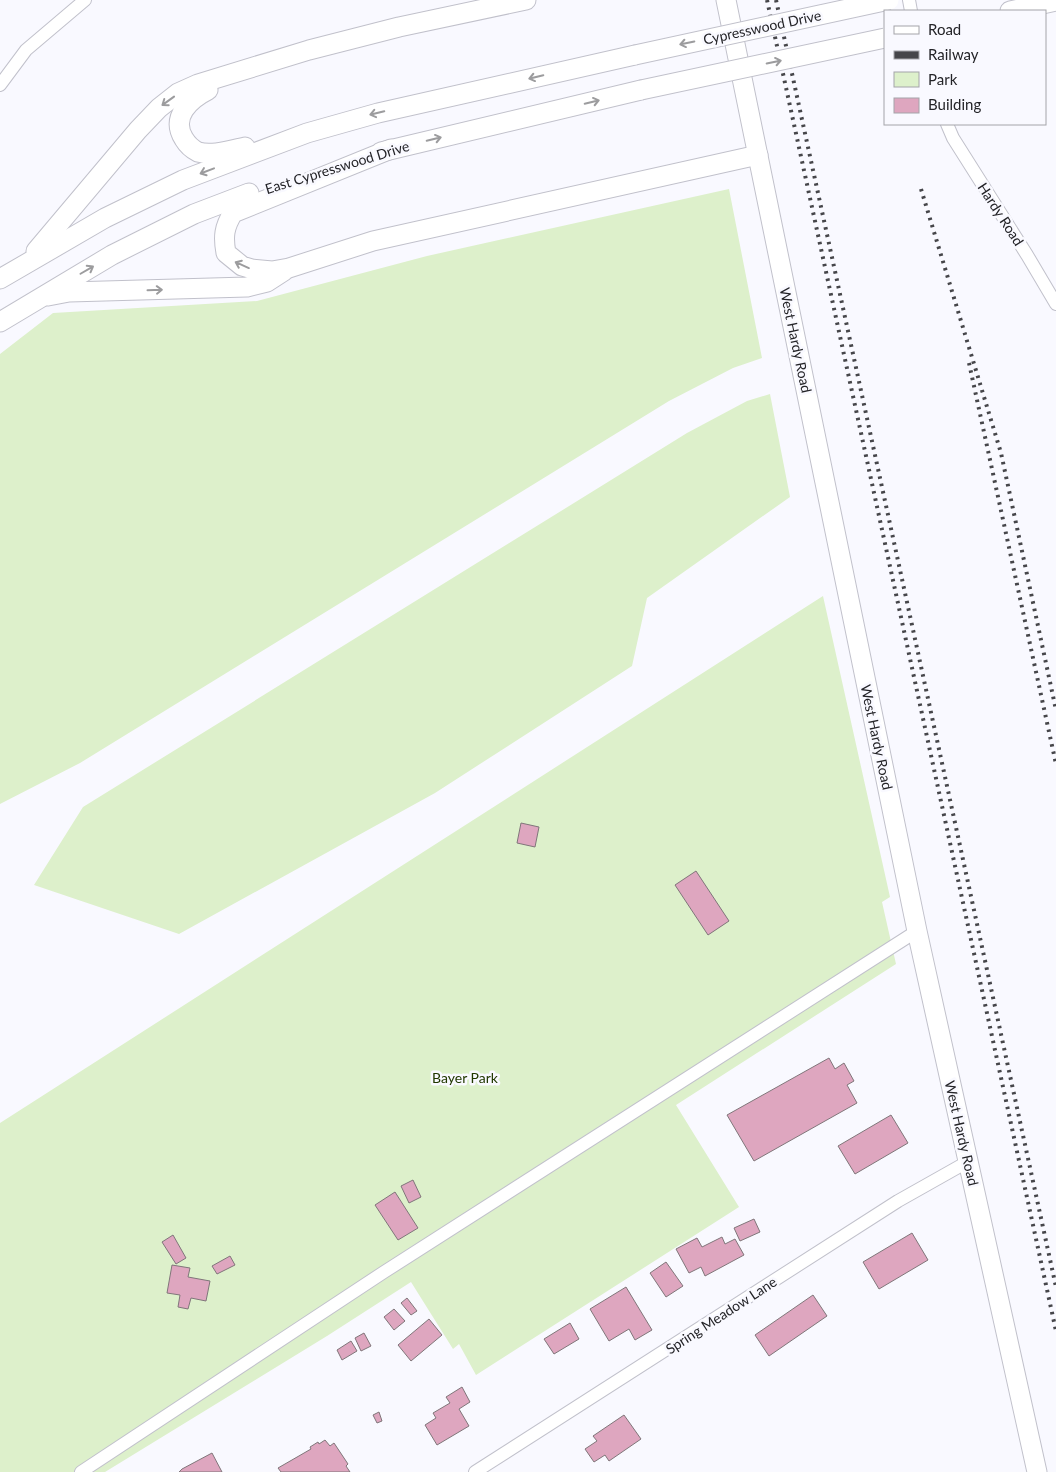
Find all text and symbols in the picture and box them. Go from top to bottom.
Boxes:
street label: Cypresswood Drive [702,6,822,48]
legend [884,10,1046,125]
text: Road [928,20,961,38]
one-way arrow [679,39,695,49]
text: Railway [928,45,979,63]
one-way arrow [766,56,782,66]
text: Park [928,70,958,88]
one-way arrow [528,73,544,82]
text: Building [928,95,981,113]
one-way arrow [161,96,175,106]
one-way arrow [584,97,600,106]
one-way arrow [370,109,386,119]
one-way arrow [425,134,441,143]
street label: East Cypresswood Drive [263,137,411,197]
one-way arrow [200,167,215,176]
street label: Hardy Road [974,179,1028,249]
one-way arrow [235,260,250,269]
one-way arrow [79,264,93,274]
one-way arrow [146,285,163,295]
street label: West Hardy Road [777,286,815,394]
street label: West Hardy Road [858,683,896,791]
park label: Bayer Park [432,1069,499,1086]
street label: West Hardy Road [942,1079,982,1187]
street label: Spring Meadow Lane [662,1273,780,1357]

